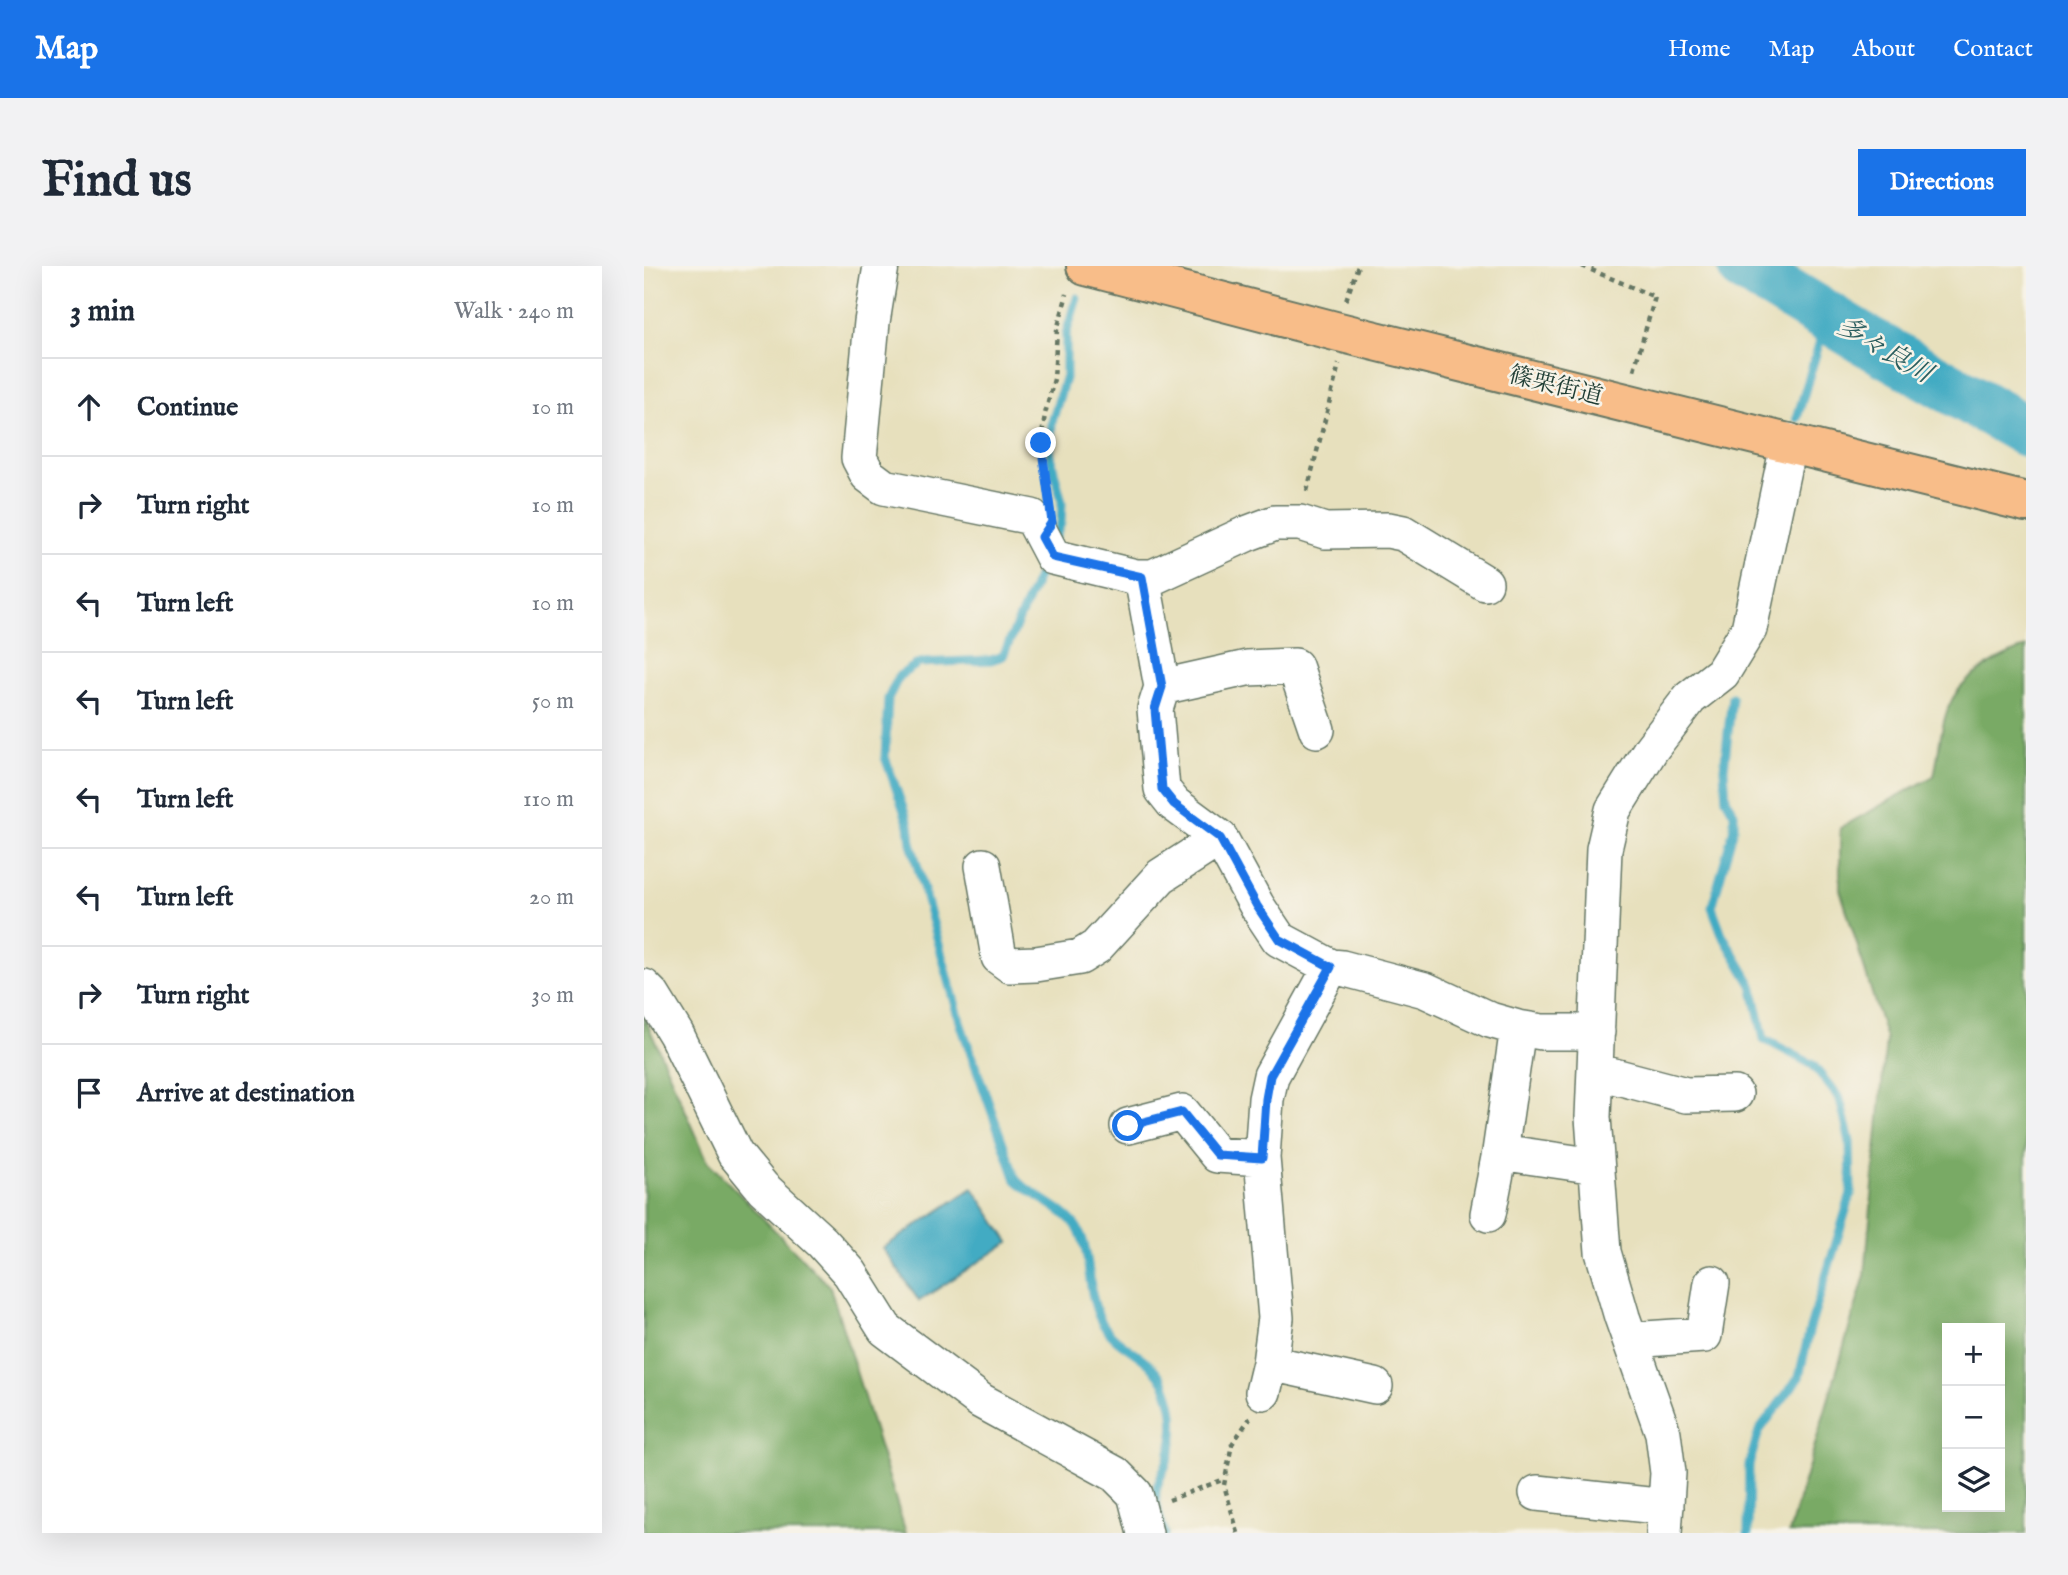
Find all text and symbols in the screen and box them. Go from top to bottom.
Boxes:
text: Map [35,28,98,70]
text: Home [1668,34,1731,65]
text: Map [1769,34,1815,65]
text: About [1853,34,1915,65]
text: Contact [1953,34,2033,65]
button: Directions [1858,149,2026,216]
text: Find us [42,151,192,213]
text: 3 min [70,293,135,331]
text: Walk · 240 m [454,297,574,326]
water label: 多々良川 [1831,310,1940,392]
street label: 篠栗街道 [1505,360,1606,413]
icon: ahead [70,388,108,426]
text: Continue [137,391,238,424]
text: 10 m [531,393,574,422]
route end [1025,427,1056,458]
icon: right [70,486,108,524]
text: Turn right [137,489,250,522]
text: 10 m [531,491,574,520]
icon: left [70,584,108,622]
text: Turn left [137,587,234,620]
text: 10 m [531,589,574,618]
icon: left [70,682,108,720]
text: Turn left [137,685,234,718]
text: 50 m [532,687,574,716]
icon: left [70,780,108,818]
text: Turn left [137,783,234,816]
text: 110 m [523,785,574,814]
icon: left [70,878,108,916]
text: Turn left [137,881,234,914]
text: 20 m [529,883,574,912]
icon: right [70,976,108,1014]
text: Turn right [137,979,250,1012]
text: 30 m [531,981,574,1010]
icon: arrive [70,1074,108,1112]
text: Arrive at destination [137,1077,355,1110]
route start [1112,1110,1143,1141]
map controls [1942,1323,2005,1512]
button: + [1942,1323,2005,1386]
button: − [1942,1386,2005,1449]
button: layers [1942,1449,2005,1512]

